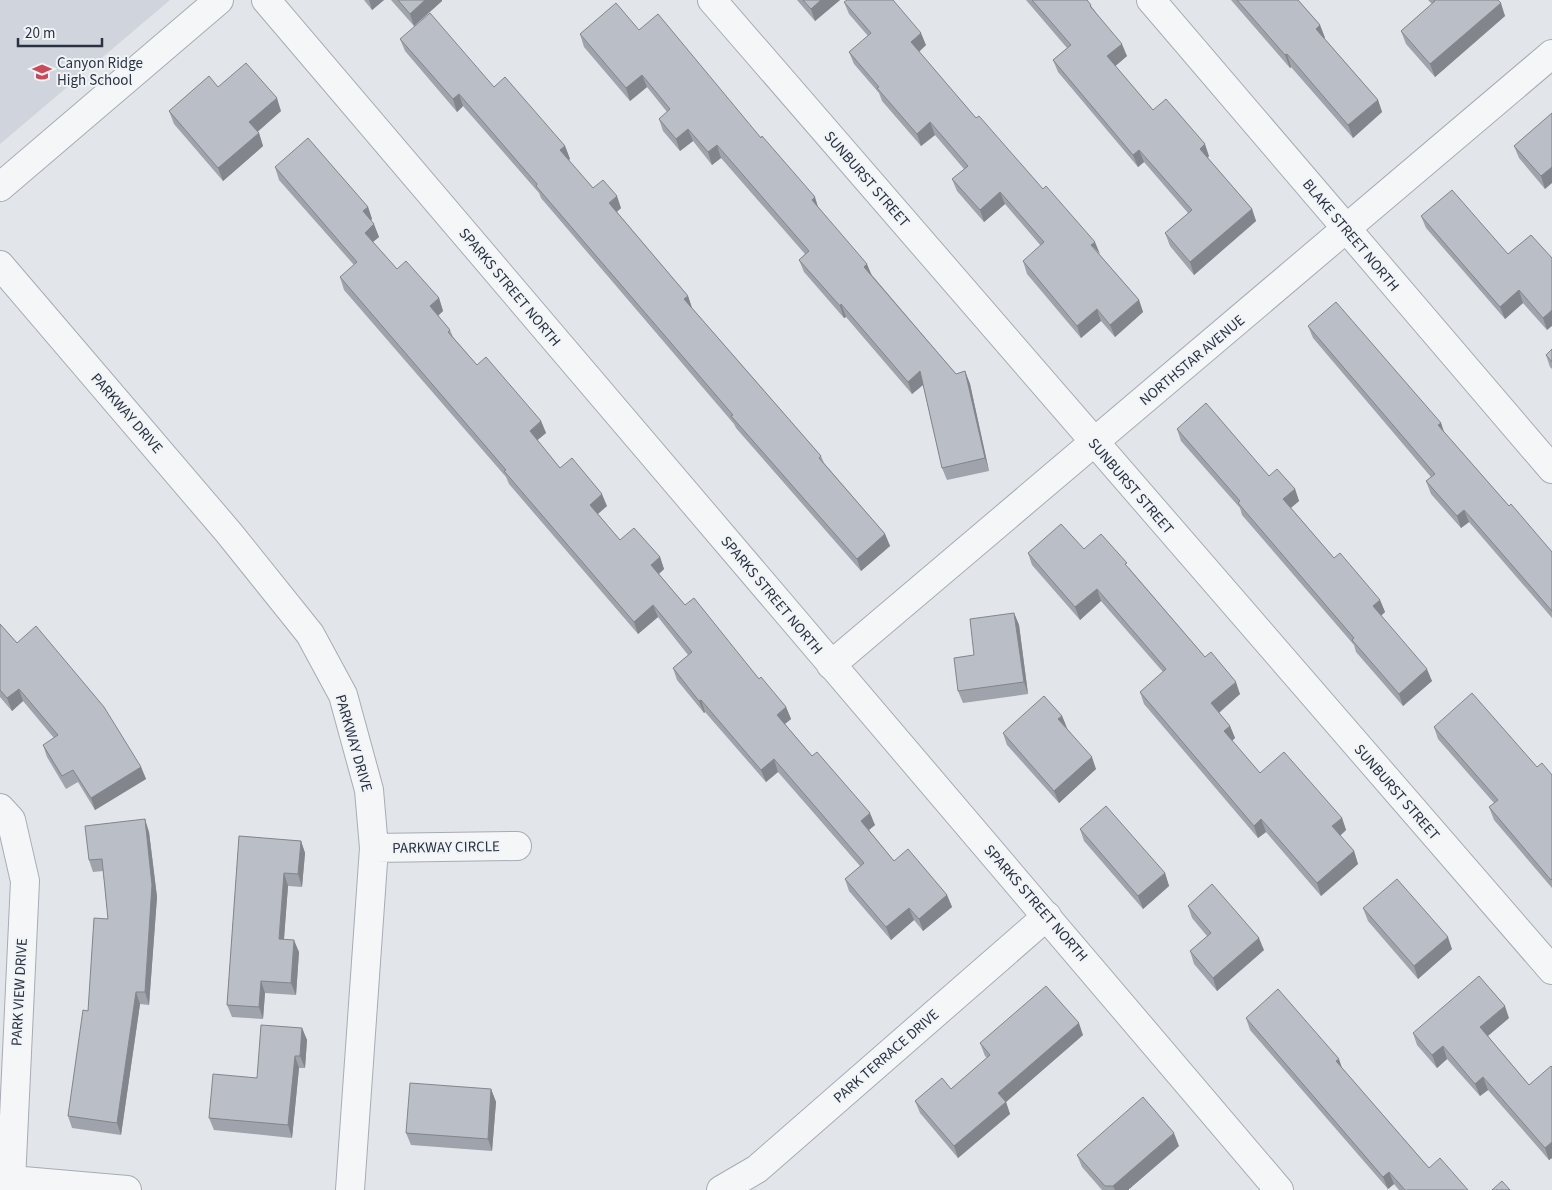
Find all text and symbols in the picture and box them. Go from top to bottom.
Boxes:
scale bar [18,15,101,47]
text: 20 m [25,23,55,44]
place label: Canyon Ridge High School [57,53,143,91]
school or university icon: Canyon Ridge High School [31,61,53,83]
street label: SUNBURST STREET [819,127,914,232]
street label: BLAKE STREET NORTH [1297,175,1404,296]
street label: SPARKS STREET NORTH [454,224,566,351]
street label: NORTHSTAR AVENUE [1135,310,1250,411]
street label: PARKWAY DRIVE [86,369,167,458]
street label: SUNBURST STREET [1083,434,1178,539]
street label: SPARKS STREET NORTH [716,532,828,659]
street label: PARKWAY DRIVE [330,692,377,794]
street label: SUNBURST STREET [1349,740,1444,845]
street label: PARKWAY CIRCLE [392,836,500,859]
street label: SPARKS STREET NORTH [979,840,1092,966]
street label: PARK VIEW DRIVE [6,938,33,1046]
street label: PARK TERRACE DRIVE [829,1004,944,1108]

